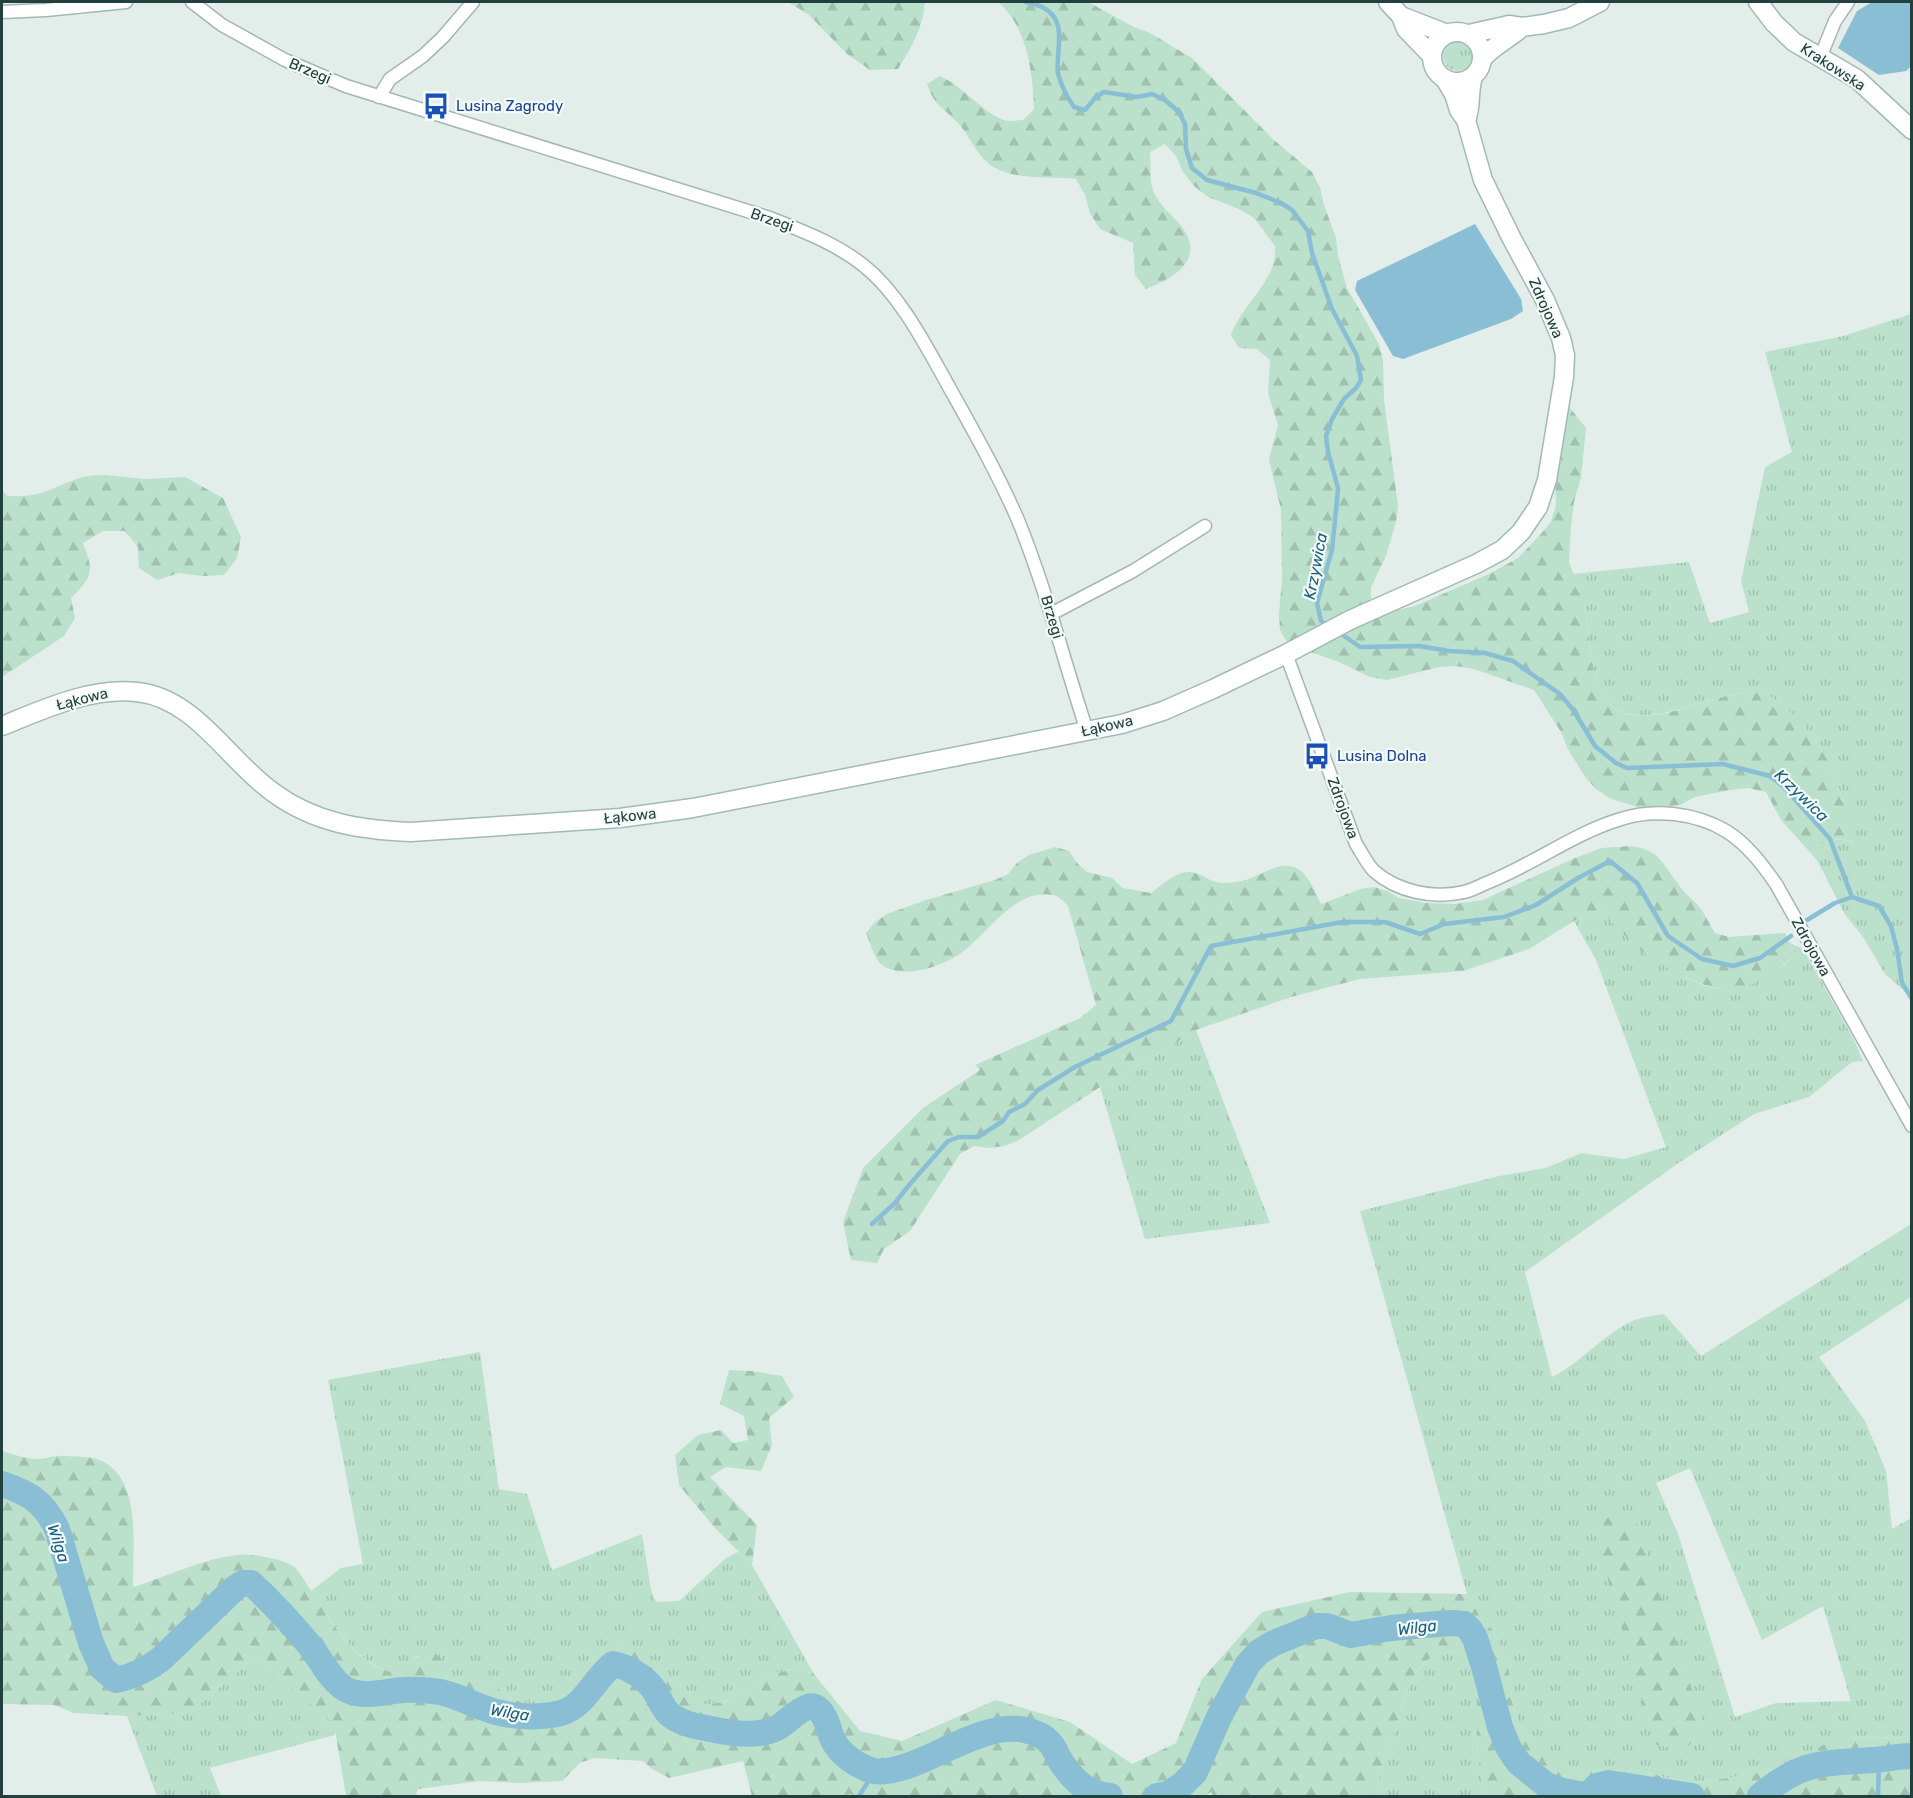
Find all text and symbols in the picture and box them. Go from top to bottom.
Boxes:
street label: Krakowska [1797,39,1869,95]
street label: Brzegi [286,54,334,88]
bus stop icon: Lusina Zagrody [421,91,451,121]
place label: Lusina Zagrody [456,97,563,115]
street label: Brzegi [748,204,796,236]
street label: Zdrojowa [1525,275,1567,341]
water label: Krzywica [1300,531,1331,601]
street label: Brzegi [1037,593,1067,641]
street label: Łąkowa [54,684,110,714]
street label: Łąkowa [1079,711,1135,741]
bus stop icon: Lusina Dolna [1302,741,1332,771]
place label: Lusina Dolna [1337,747,1427,765]
water label: Krzywica [1771,765,1833,826]
street label: Zdrojowa [1324,775,1362,841]
street label: Łąkowa [603,804,657,828]
street label: Zdrojowa [1788,915,1834,979]
water label: Wilga [43,1522,74,1565]
water label: Wilga [1396,1616,1438,1639]
water label: Wilga [489,1700,531,1725]

